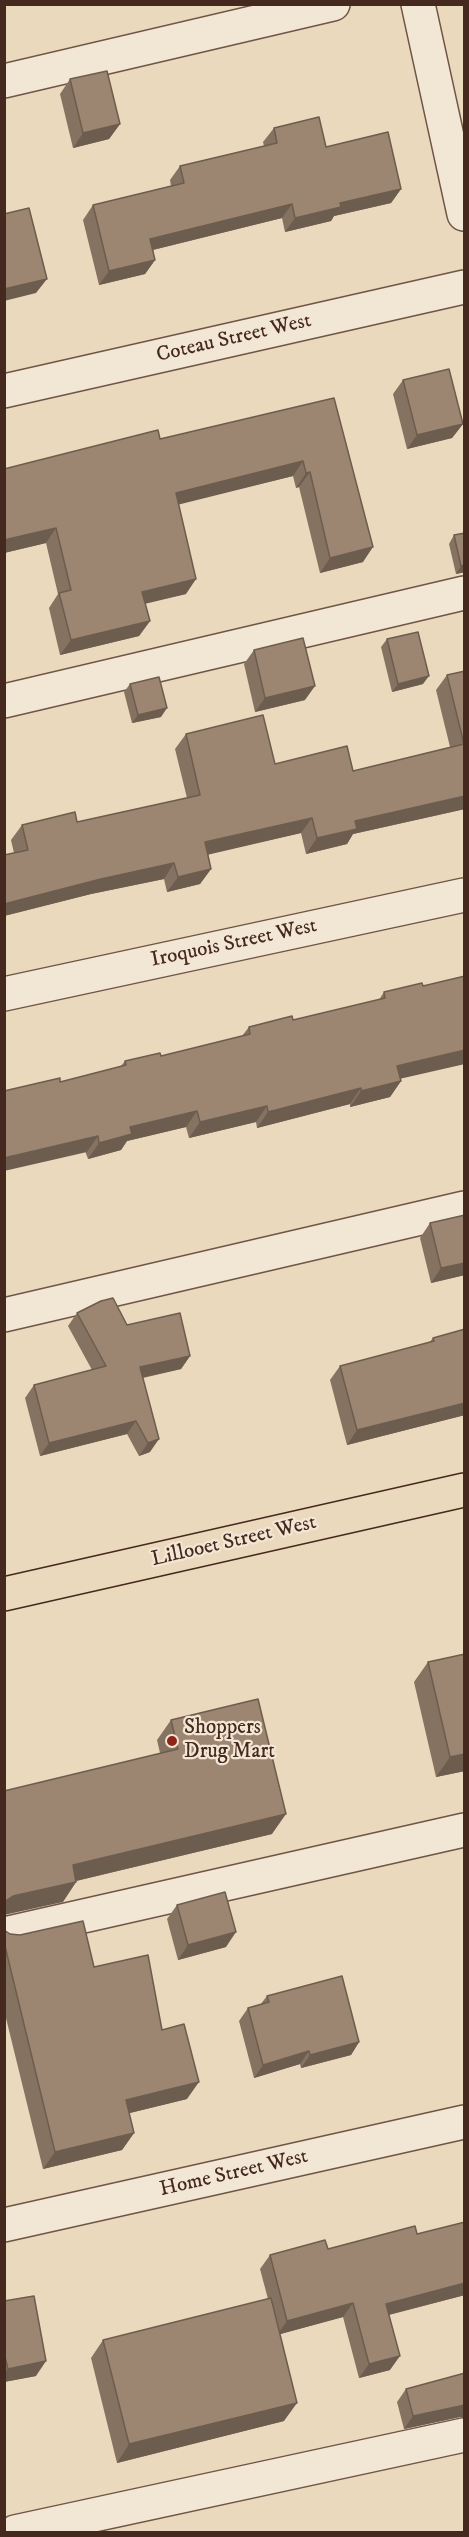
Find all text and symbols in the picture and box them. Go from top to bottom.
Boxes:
street label: Coteau Street West [154,309,314,369]
street label: Iroquois Street West [149,914,319,974]
street label: Lillooet Street West [149,1511,319,1573]
place label: Shoppers Drug Mart [184,1716,275,1766]
marker: Shoppers Drug Mart [165,1734,179,1748]
street label: Home Street West [157,2145,311,2203]

